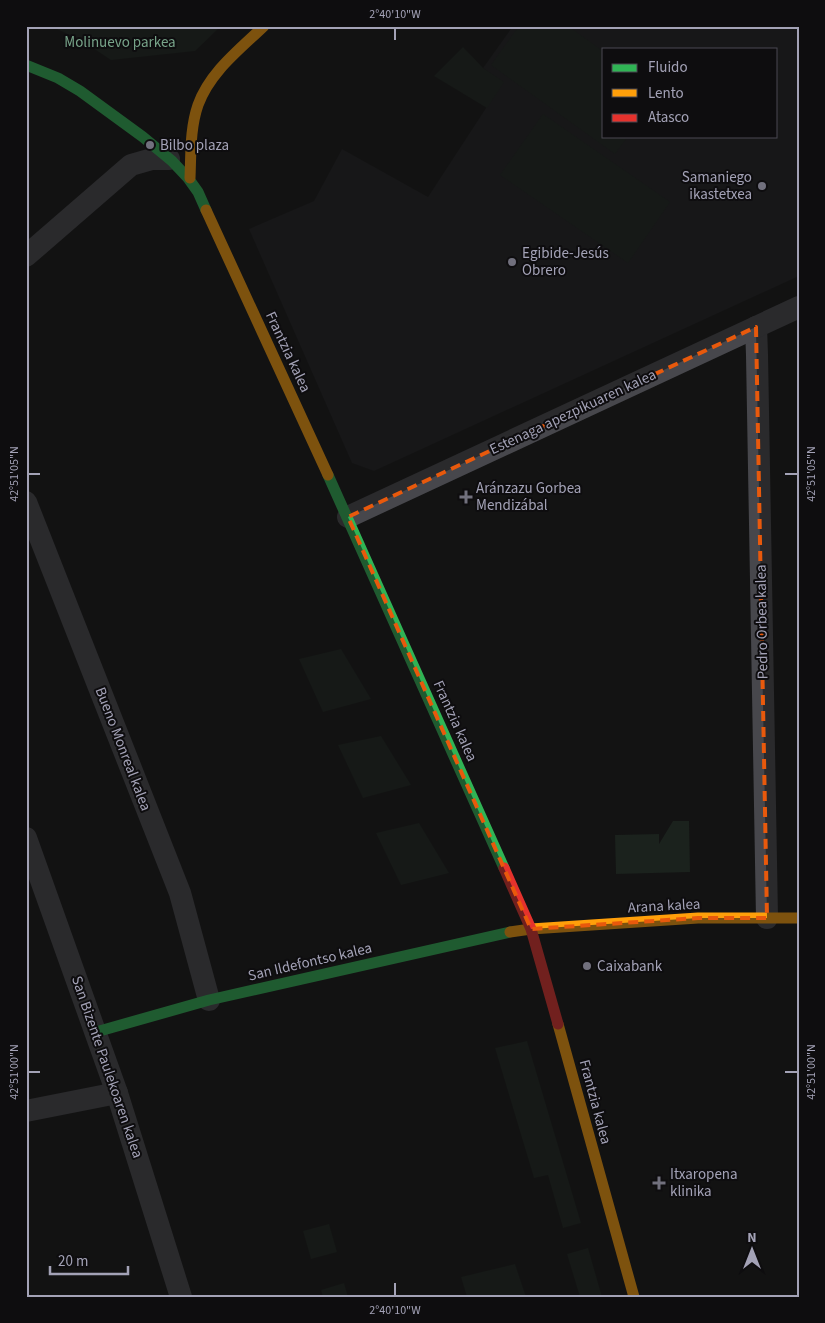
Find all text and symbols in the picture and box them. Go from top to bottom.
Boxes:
text: 2°40'10"W [369,6,421,23]
park label: Molinuevo parkea [64,32,176,53]
legend [602,48,778,138]
text: Fluido [648,57,688,78]
text: Lento [648,83,684,104]
text: Atasco [648,107,689,128]
place label: Bilbo plaza [160,135,229,156]
marker: Bilbo plaza [144,139,156,151]
place label: Samaniego ikastetxea [682,167,752,205]
marker: Samaniego ikastetxea [756,180,768,192]
place label: Egibide-Jesús Obrero [522,243,609,281]
marker: Egibide-Jesús Obrero [506,256,518,268]
street label: Frantzia kalea [260,308,316,396]
street label: Estenaga apezpikuaren kalea [486,364,660,460]
text: 42°51'05"N [6,446,23,502]
text: 42°51'05"N [803,446,820,502]
place label: Aránzazu Gorbea Mendizábal [476,478,581,516]
marker: Aránzazu Gorbea Mendizábal [460,491,472,503]
street label: Pedro Orbea kalea [750,564,774,680]
street label: Frantzia kalea [428,677,482,765]
street label: Bueno Monreal kalea [90,684,156,814]
street label: Arana kalea [627,894,701,918]
street label: San Ildefontso kalea [246,938,374,986]
place label: Caixabank [597,956,663,977]
marker: Caixabank [581,960,593,972]
street label: San Bizente Paulekoaren kalea [66,973,148,1161]
text: 42°51'00"N [6,1044,23,1100]
text: 42°51'00"N [803,1044,820,1100]
street label: Frantzia kalea [574,1057,616,1147]
place label: Itxaropena klinika [670,1164,738,1202]
marker: Itxaropena klinika [652,1176,666,1190]
north arrow [728,1226,778,1276]
text: N [747,1228,757,1248]
scale bar [50,1243,128,1275]
text: 20 m [58,1251,88,1272]
text: 2°40'10"W [369,1302,421,1319]

